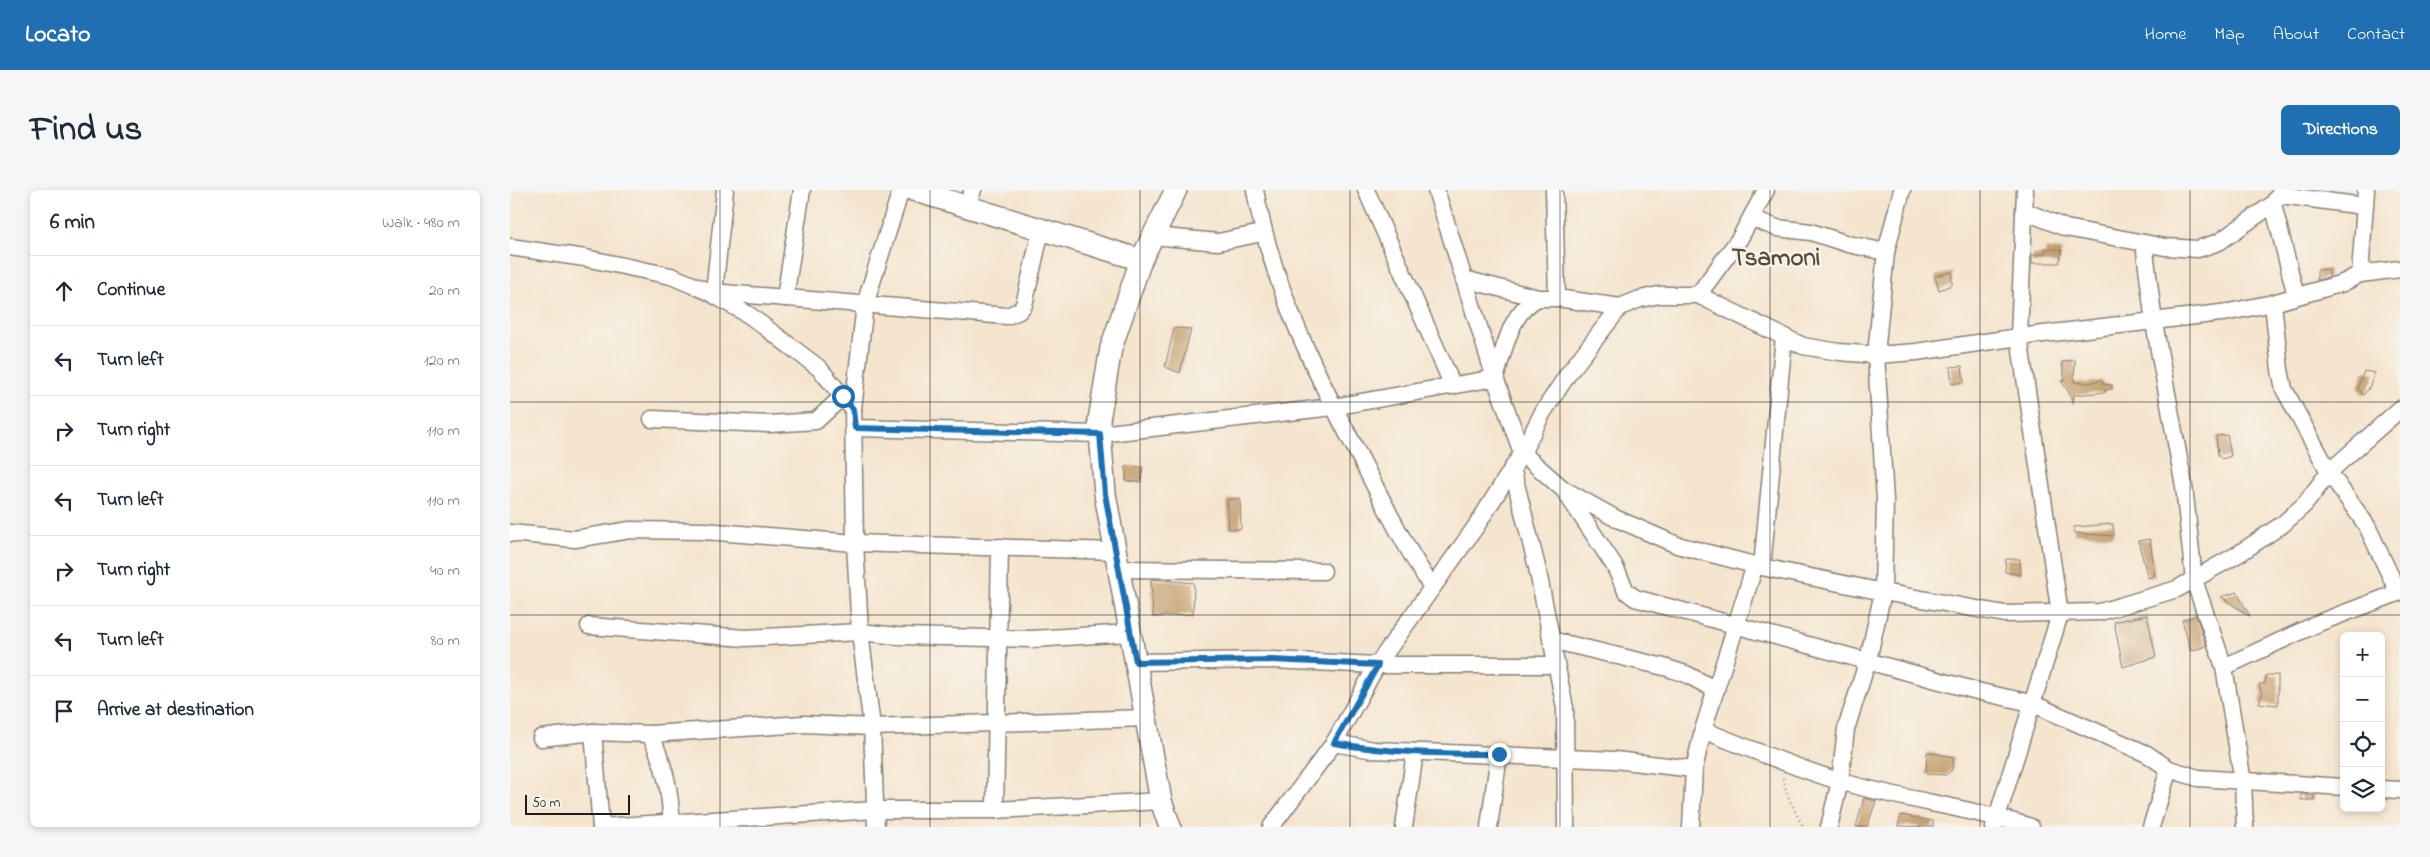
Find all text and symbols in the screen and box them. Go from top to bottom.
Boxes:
text: Locato [25,18,91,53]
text: Home [2145,22,2186,48]
text: Map [2214,22,2245,48]
text: About [2273,22,2319,48]
text: Contact [2347,22,2405,48]
text: Find us [30,105,142,156]
button: Directions [2281,105,2400,155]
text: 6 min [50,208,95,238]
text: Walk · 480 m [382,211,460,235]
district label: Tsamoni [1732,241,1820,277]
icon: ahead [50,277,78,305]
text: Continue [97,277,165,304]
text: 20 m [429,279,460,303]
icon: left [50,347,78,375]
text: Turn left [97,347,164,374]
text: 120 m [424,349,460,373]
route start [832,385,855,408]
icon: right [50,417,78,445]
text: Turn right [97,417,170,444]
text: 110 m [426,419,460,443]
icon: left [50,487,78,515]
text: Turn left [97,487,164,514]
text: 110 m [426,489,460,513]
icon: right [50,557,78,585]
text: Turn right [97,557,170,584]
text: 40 m [430,559,460,583]
icon: left [50,627,78,655]
text: Turn left [97,627,164,654]
text: 80 m [431,629,460,653]
map controls [2340,632,2385,812]
button: + [2340,632,2385,677]
button: − [2340,677,2385,722]
icon: arrive [50,697,78,725]
text: Arrive at destination [97,697,254,724]
button: locate [2340,722,2385,767]
route end [1488,743,1511,766]
button: layers [2340,767,2385,812]
scale bar [525,792,630,815]
text: 50 m [532,793,560,814]

